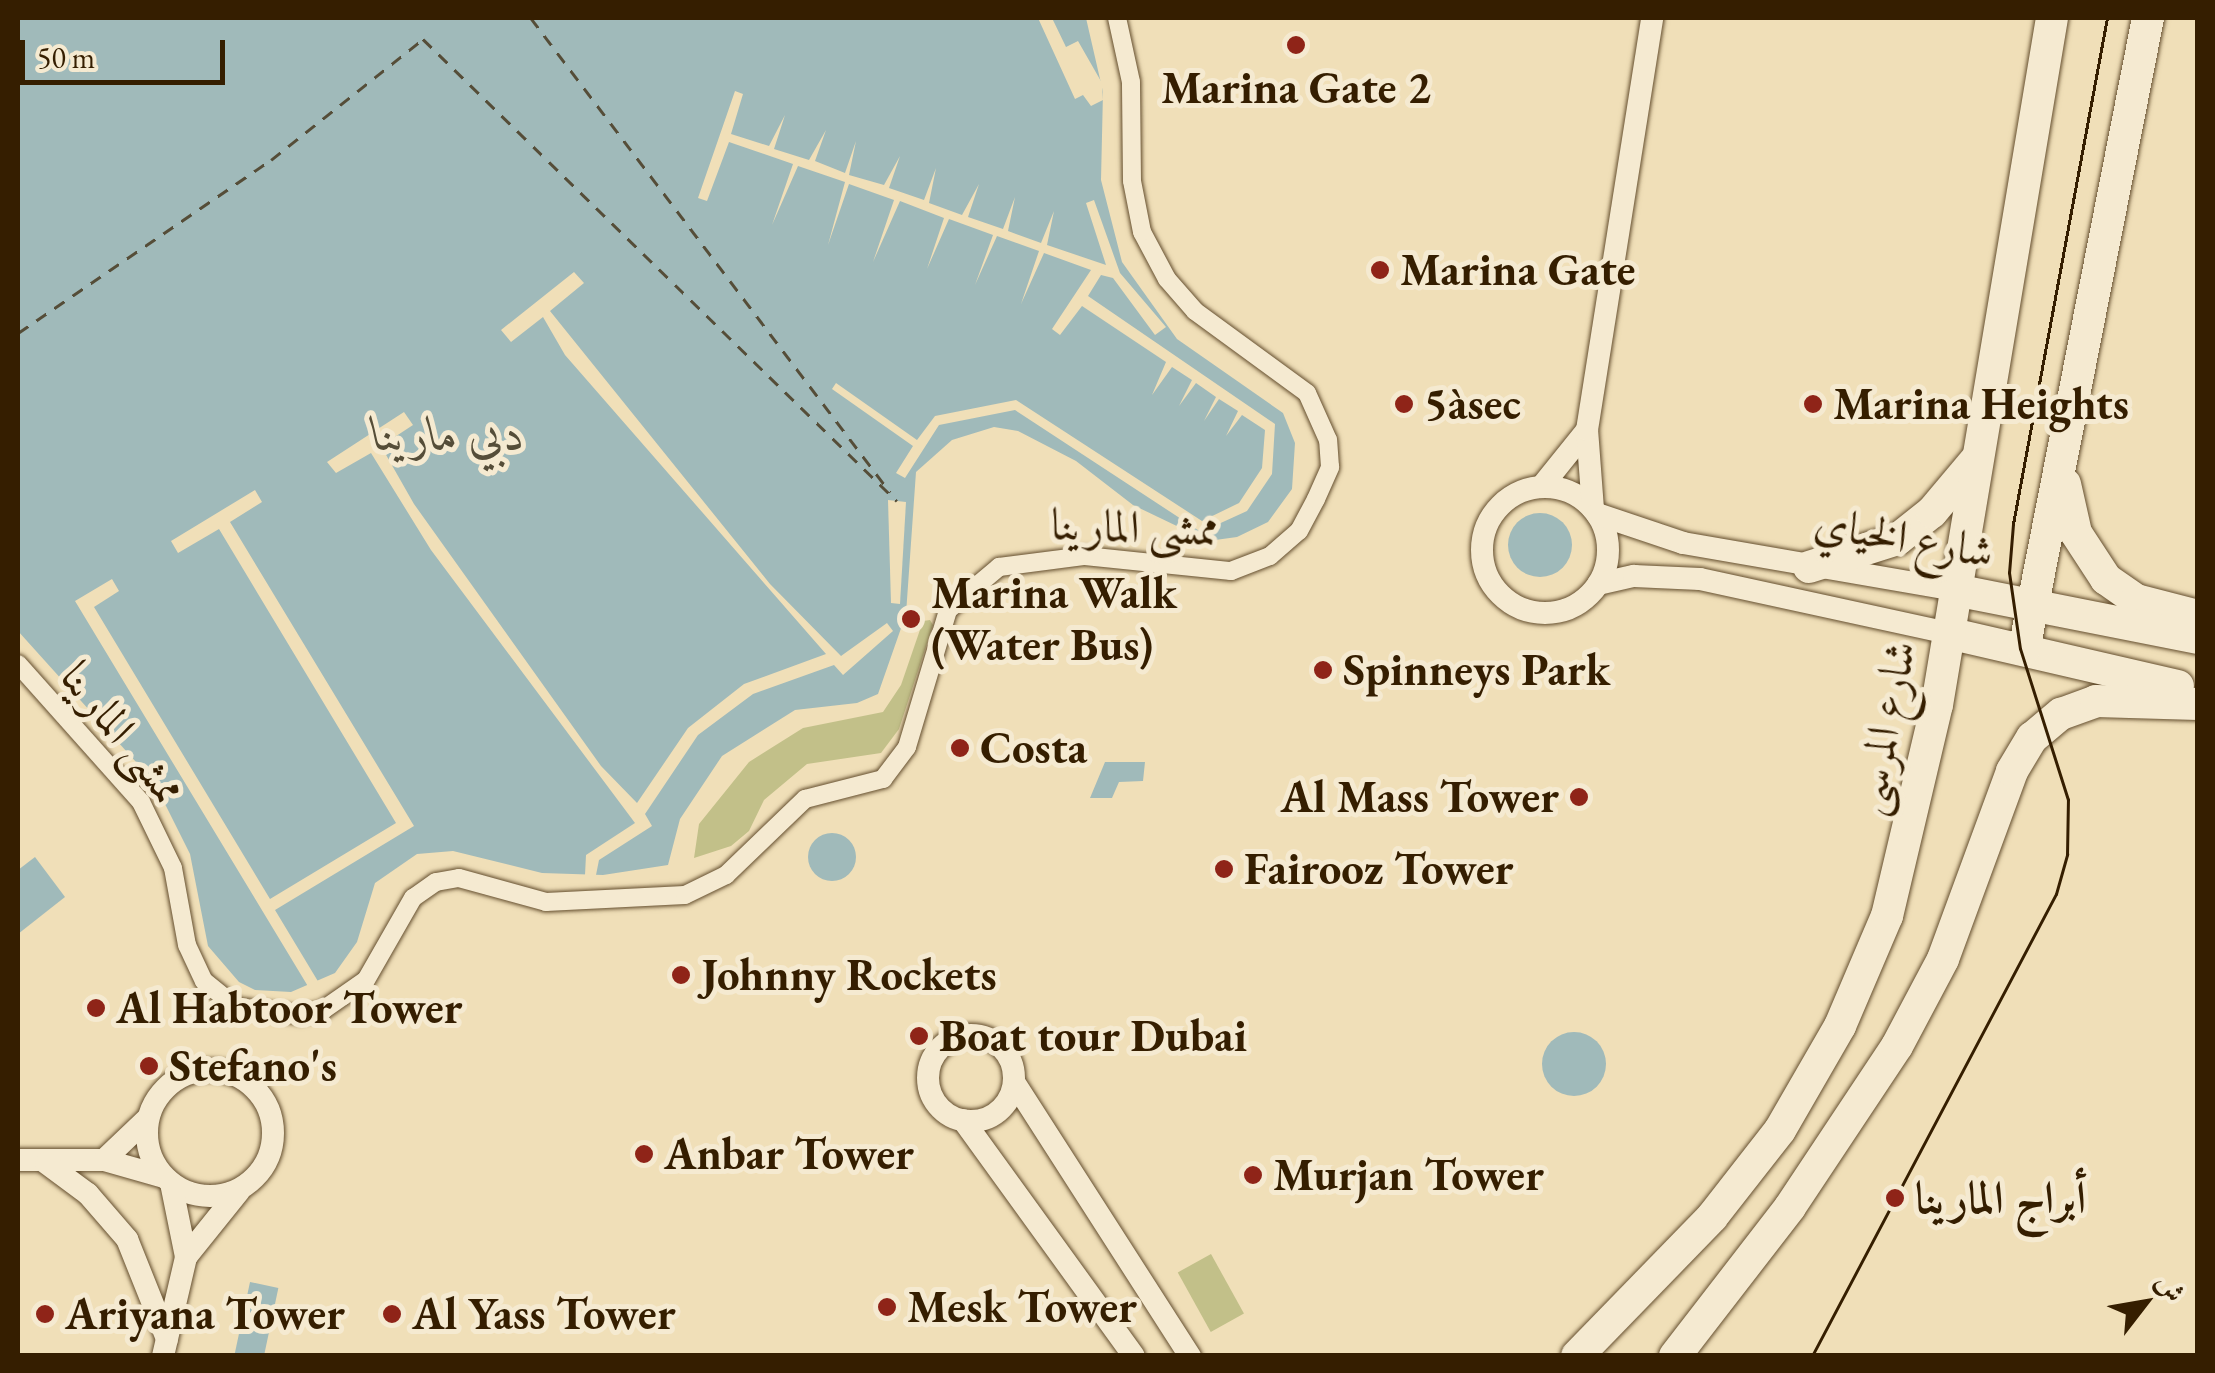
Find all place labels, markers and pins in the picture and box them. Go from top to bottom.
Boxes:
marker: Marina Gate 2 [1285,34,1307,56]
place label: Marina Gate 2 [1161,61,1431,115]
place label: Marina Gate [1400,243,1636,297]
marker: Marina Gate [1369,259,1391,281]
place label: 5àsec [1424,377,1521,431]
place label: Marina Heights [1833,377,2129,431]
marker: 5àsec [1393,393,1415,415]
marker: Marina Heights [1802,393,1824,415]
place label: Marina Walk (Water Bus) [931,566,1177,672]
marker: Marina Walk (Water Bus) [900,608,922,630]
place label: Spinneys Park [1343,643,1610,697]
marker: Spinneys Park [1312,659,1334,681]
place label: Costa [980,721,1087,775]
marker: Costa [949,737,971,759]
place label: Al Mass Tower [1281,770,1559,824]
marker: Al Mass Tower [1568,786,1590,808]
place label: Fairooz Tower [1244,842,1513,896]
marker: Fairooz Tower [1213,858,1235,880]
place label: Johnny Rockets [701,948,997,1002]
marker: Johnny Rockets [670,964,692,986]
place label: Al Habtoor Tower [116,981,462,1035]
marker: Al Habtoor Tower [85,997,107,1019]
place label: Boat tour Dubai [939,1009,1247,1063]
marker: Boat tour Dubai [908,1025,930,1047]
place label: Stefano's [169,1039,337,1093]
marker: Stefano's [138,1055,160,1077]
place label: Anbar Tower [664,1127,914,1181]
marker: Anbar Tower [633,1143,655,1165]
place label: Murjan Tower [1273,1148,1544,1202]
marker: Murjan Tower [1242,1164,1264,1186]
place label: أبراج المارينا [1915,1171,2086,1225]
marker: أبراج المارينا [1884,1187,1906,1209]
place label: Mesk Tower [907,1280,1137,1334]
place label: Ariyana Tower [65,1287,345,1341]
place label: Al Yass Tower [412,1287,676,1341]
marker: Mesk Tower [876,1296,898,1318]
marker: Ariyana Tower [34,1303,56,1325]
marker: Al Yass Tower [381,1303,403,1325]

